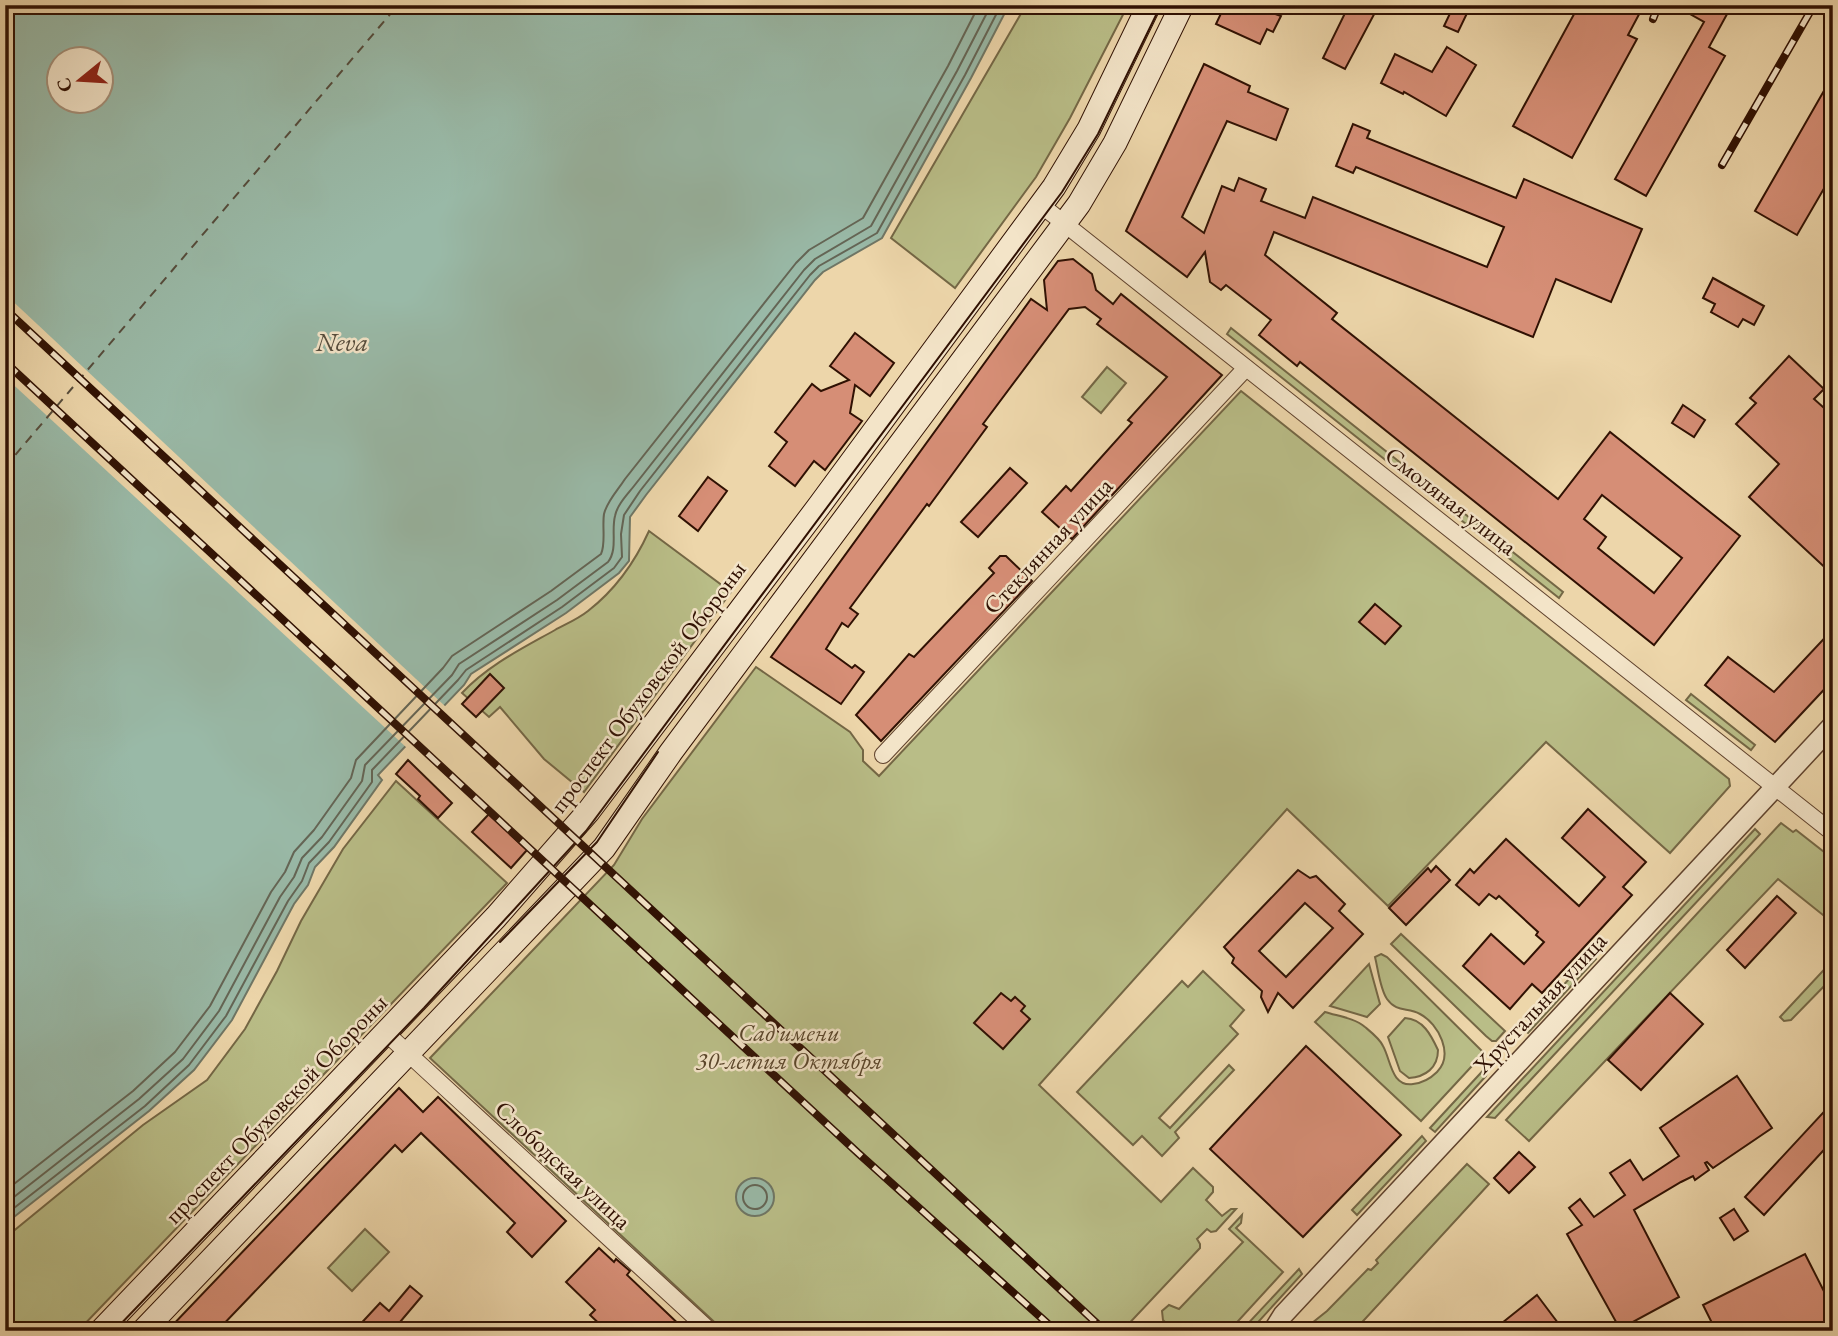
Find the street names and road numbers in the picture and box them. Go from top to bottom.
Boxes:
street label: Смоляная улица [1379,439,1524,562]
street label: Стеклянная улица [976,470,1119,621]
street label: проспект Обуховской Обороны [543,554,753,819]
street label: Хрустальная улица [1465,925,1613,1081]
street label: проспект Обуховской Обороны [158,987,394,1230]
street label: Слободская улица [489,1093,638,1236]

